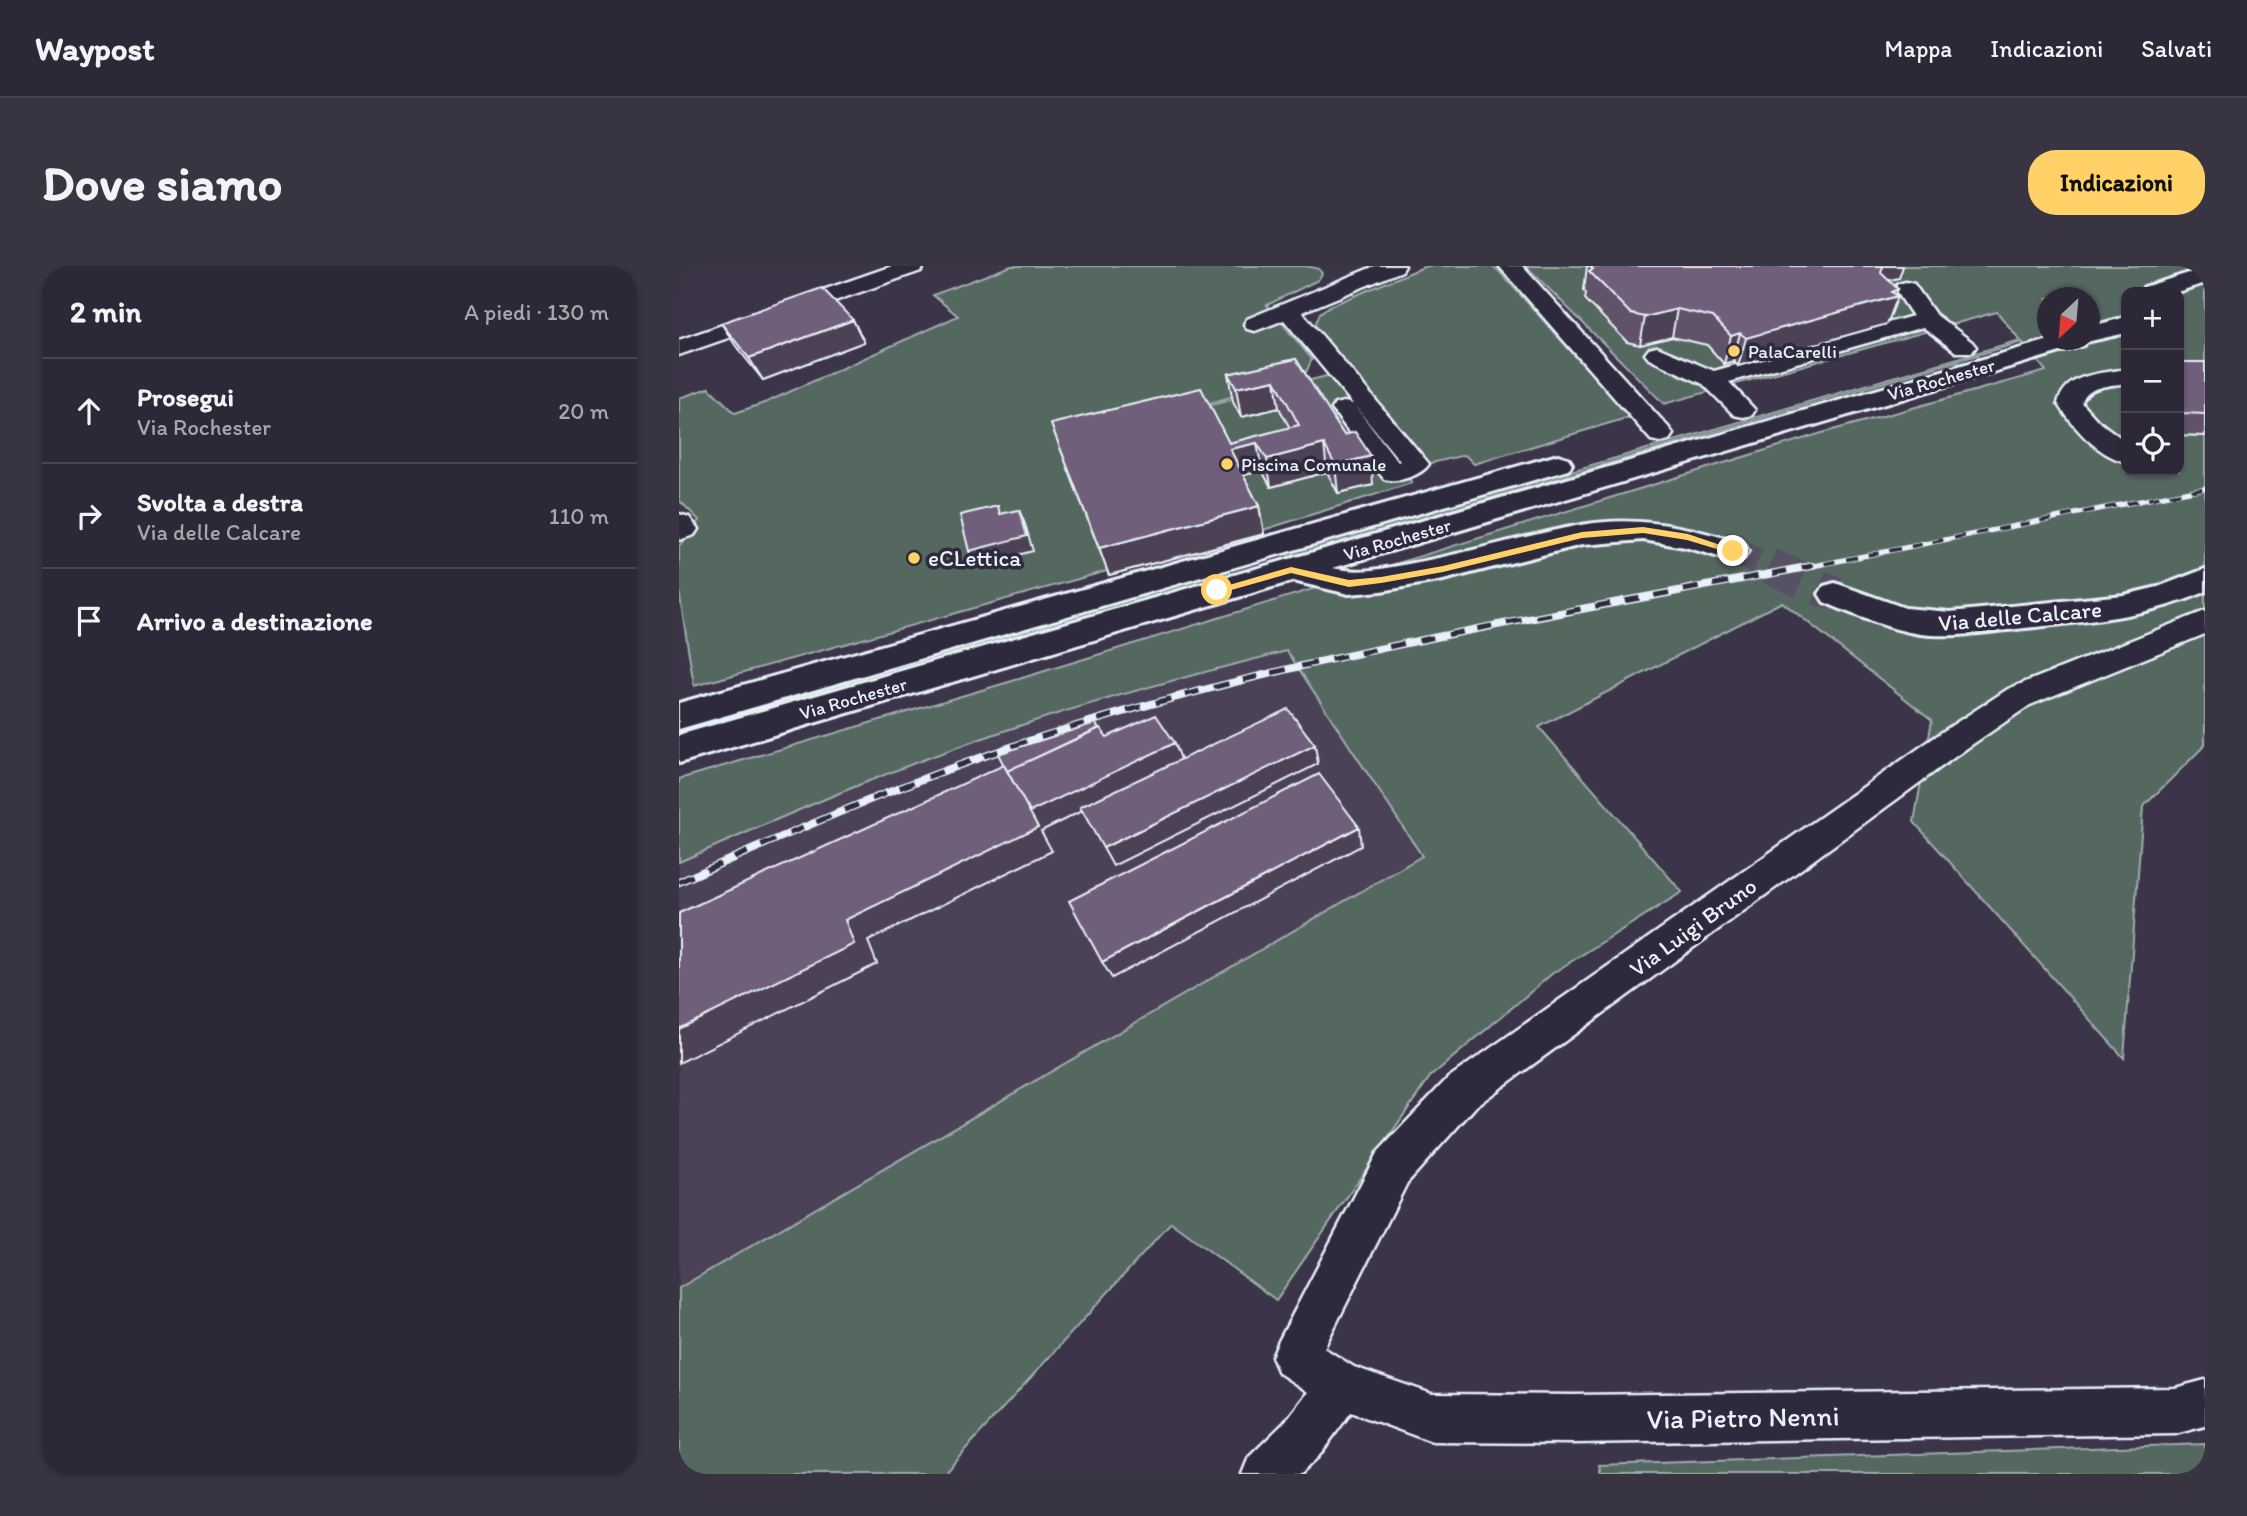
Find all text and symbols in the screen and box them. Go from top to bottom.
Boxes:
text: Waypost [35,29,155,68]
text: Mappa [1884,34,1952,63]
text: Indicazioni [1990,34,2103,63]
text: Salvati [2141,34,2212,63]
button: Indicazioni [2028,150,2205,215]
text: Dove siamo [42,153,282,212]
north arrow [2037,287,2100,350]
map controls [2121,287,2184,476]
button: + [2121,287,2184,350]
text: 2 min [70,293,141,330]
text: A piedi · 130 m [464,298,609,326]
place label: PalaCarelli [1748,340,1837,363]
marker: PalaCarelli [1726,343,1742,359]
button: − [2121,350,2184,413]
street label: Via Rochester [1885,353,1998,406]
text: Prosegui [137,381,234,413]
icon: ahead [70,392,108,430]
text: 20 m [558,397,609,425]
text: Via Rochester [137,413,271,441]
button: locate [2121,413,2184,476]
place label: Piscina Comunale [1241,453,1386,476]
marker: Piscina Comunale [1219,456,1235,472]
text: Svolta a destra [137,486,303,518]
icon: right [70,497,108,535]
text: 110 m [549,502,609,530]
street label: Via Rochester [1341,513,1454,566]
text: Via delle Calcare [137,518,301,546]
route end [1717,535,1748,566]
place label: eCLettica [928,544,1021,572]
marker: eCLettica [906,550,922,566]
route start [1201,574,1232,605]
street label: Via delle Calcare [1937,595,2103,637]
icon: arrive [70,602,108,640]
text: Arrivo a destinazione [137,605,373,637]
street label: Via Rochester [797,672,910,725]
street label: Via Luigi Bruno [1624,871,1762,983]
street label: Via Pietro Nenni [1646,1398,1840,1436]

